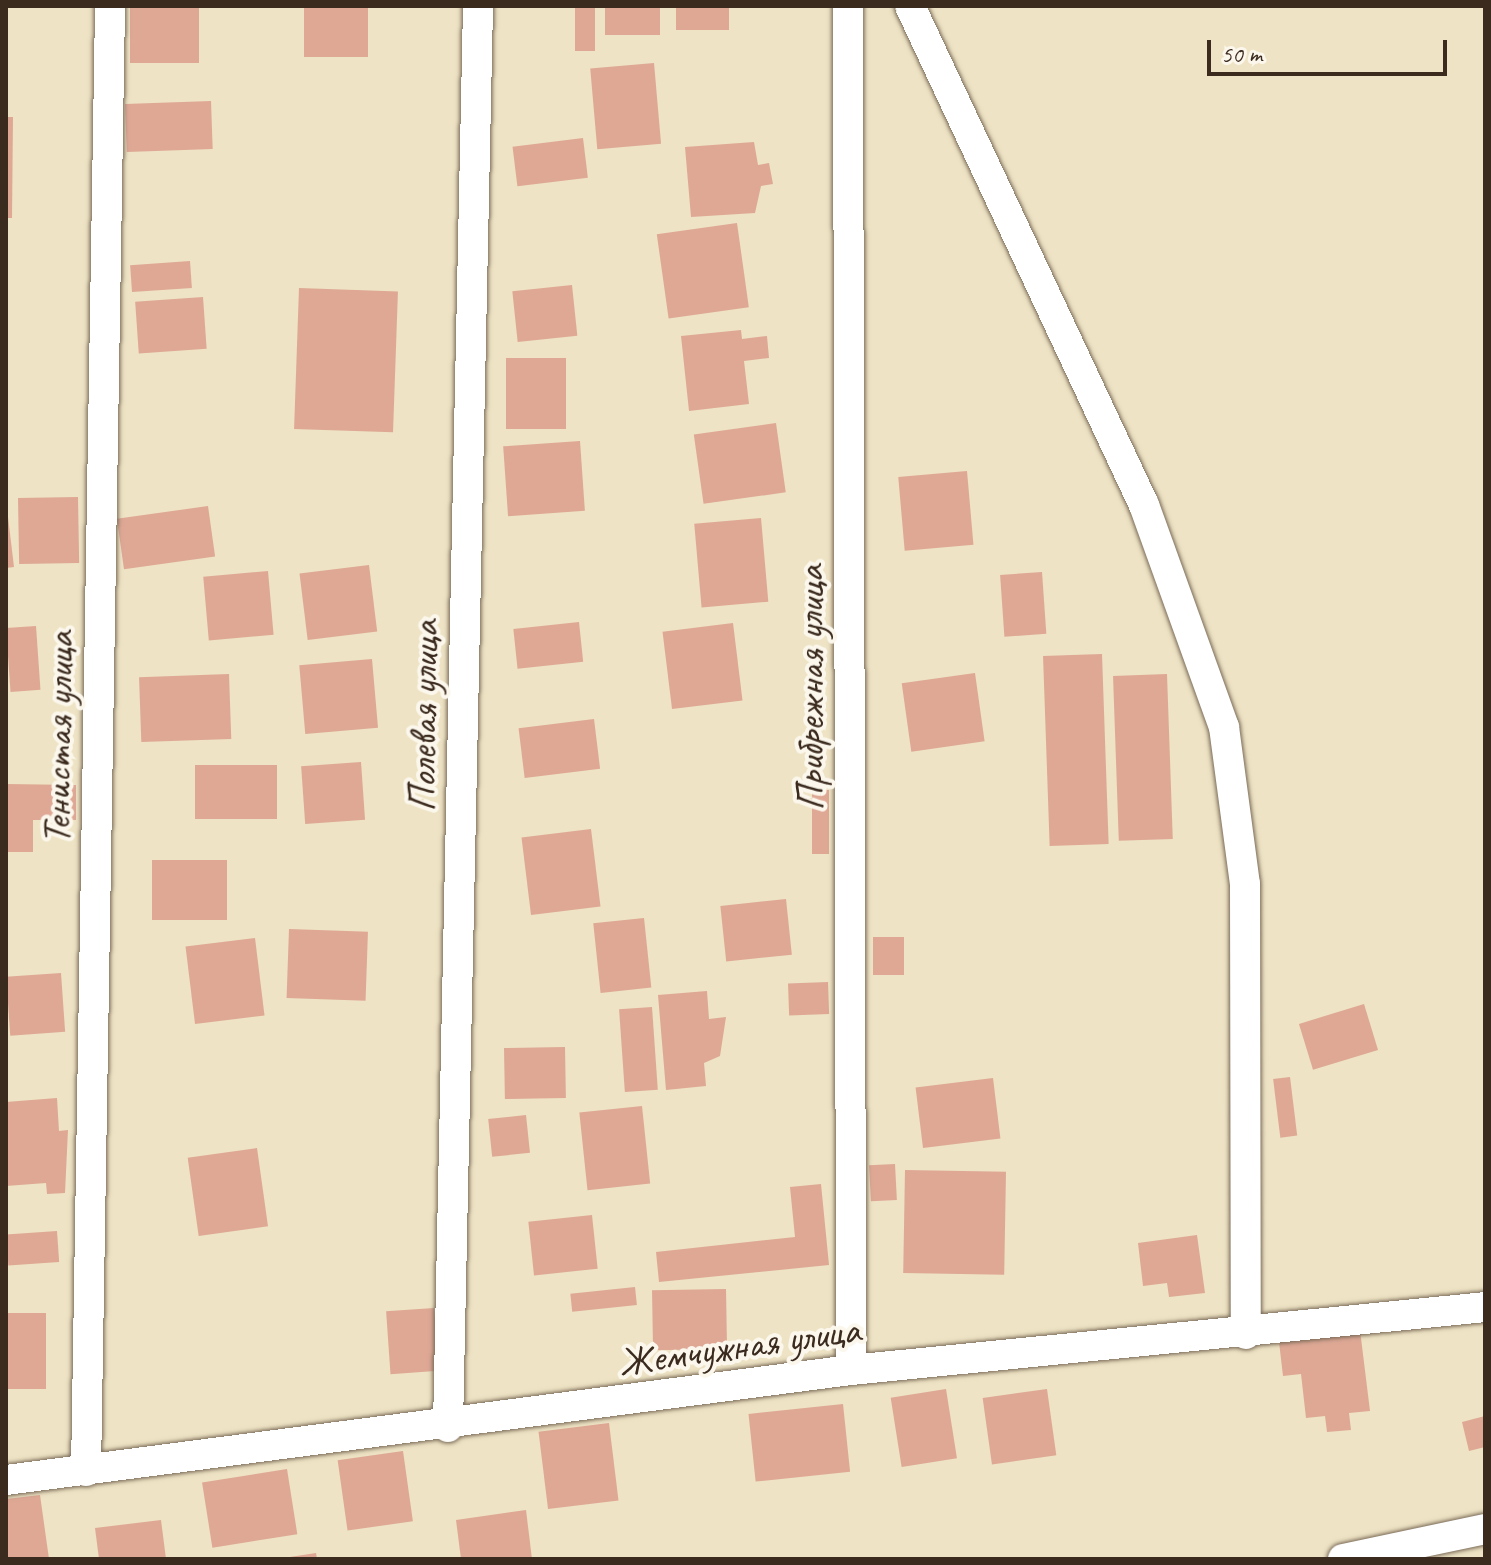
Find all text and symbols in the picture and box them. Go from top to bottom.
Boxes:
scale bar [1211,24,1451,74]
text: 50 m [1221,39,1262,69]
street label: Прибрежная улица [786,564,834,812]
street label: Полевая улица [397,619,449,813]
street label: Тенистая улица [32,630,84,846]
street label: Жемчужная улица [613,1305,865,1387]

